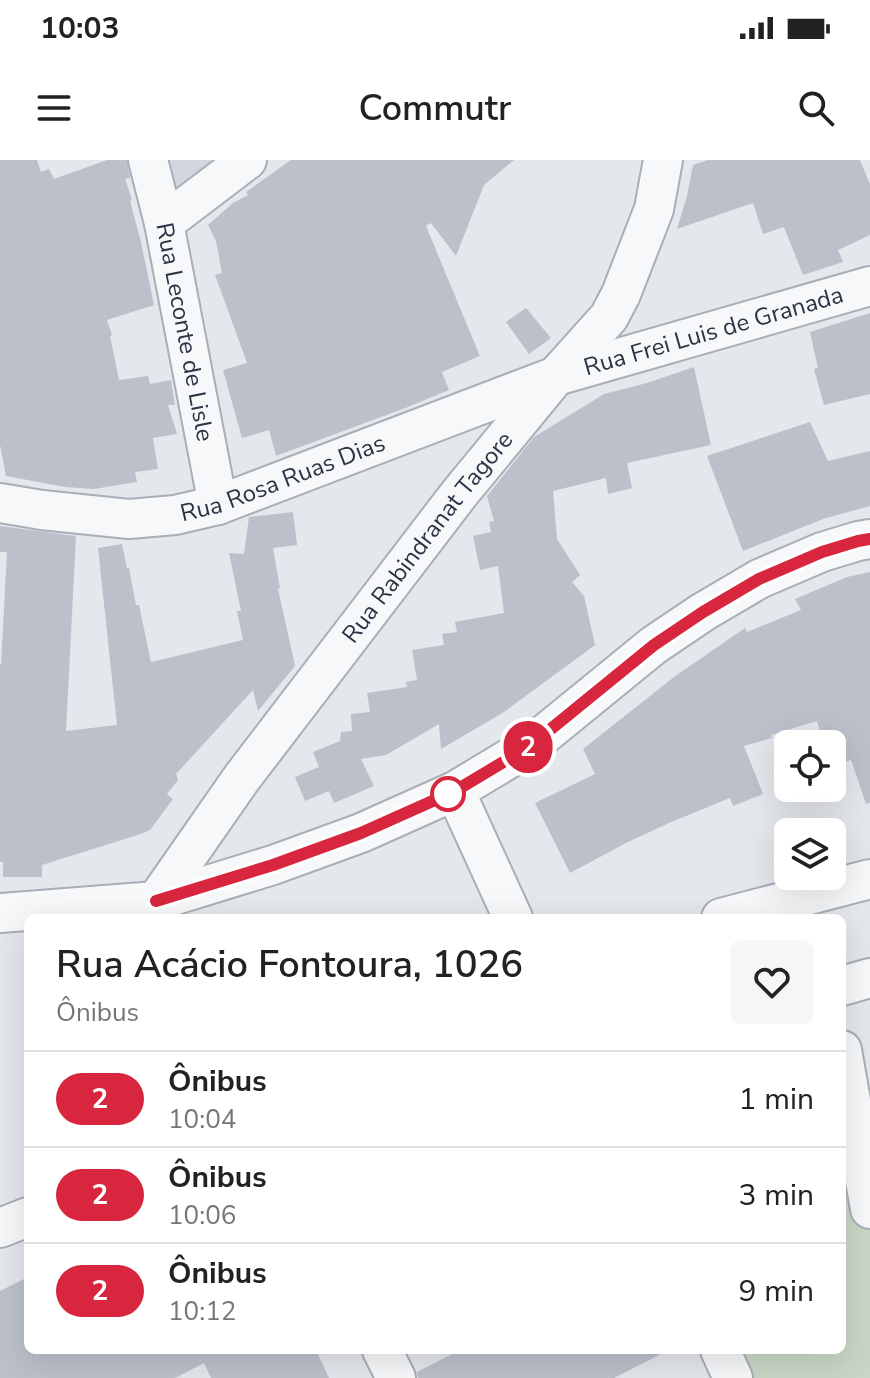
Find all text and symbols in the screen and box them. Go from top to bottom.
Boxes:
text: 10:03 [40,8,119,49]
text: Commutr [359,84,511,133]
icon: menu [32,86,76,130]
icon: search [794,86,838,130]
street label: Rua Leconte de Lisle [148,220,221,444]
street label: Rua Frei Luis de Granada [580,278,847,383]
street label: Rua Rabindranat Tagore [335,425,520,650]
street label: Rua Rosa Ruas Dias [177,427,390,529]
line badge: 2 [502,721,554,773]
text: 2 [520,728,536,766]
map controls [774,730,846,890]
button: locate [774,730,846,802]
unlabelled marker [431,777,465,811]
button: layers [774,818,846,890]
text: Rua Acácio Fontoura, 1026 [56,939,523,990]
button: heart [730,940,814,1024]
text: Ônibus [56,995,139,1030]
text: Ônibus [168,1061,267,1102]
text: 1 min [739,1079,814,1120]
text: 2 [92,1080,108,1118]
text: 10:04 [168,1102,236,1137]
text: Ônibus [168,1157,267,1198]
text: 3 min [739,1175,814,1216]
text: 2 [92,1176,108,1214]
text: 10:06 [168,1198,236,1233]
text: Ônibus [168,1253,267,1294]
text: 9 min [739,1271,814,1312]
text: 2 [92,1272,108,1310]
text: 10:12 [168,1294,236,1329]

